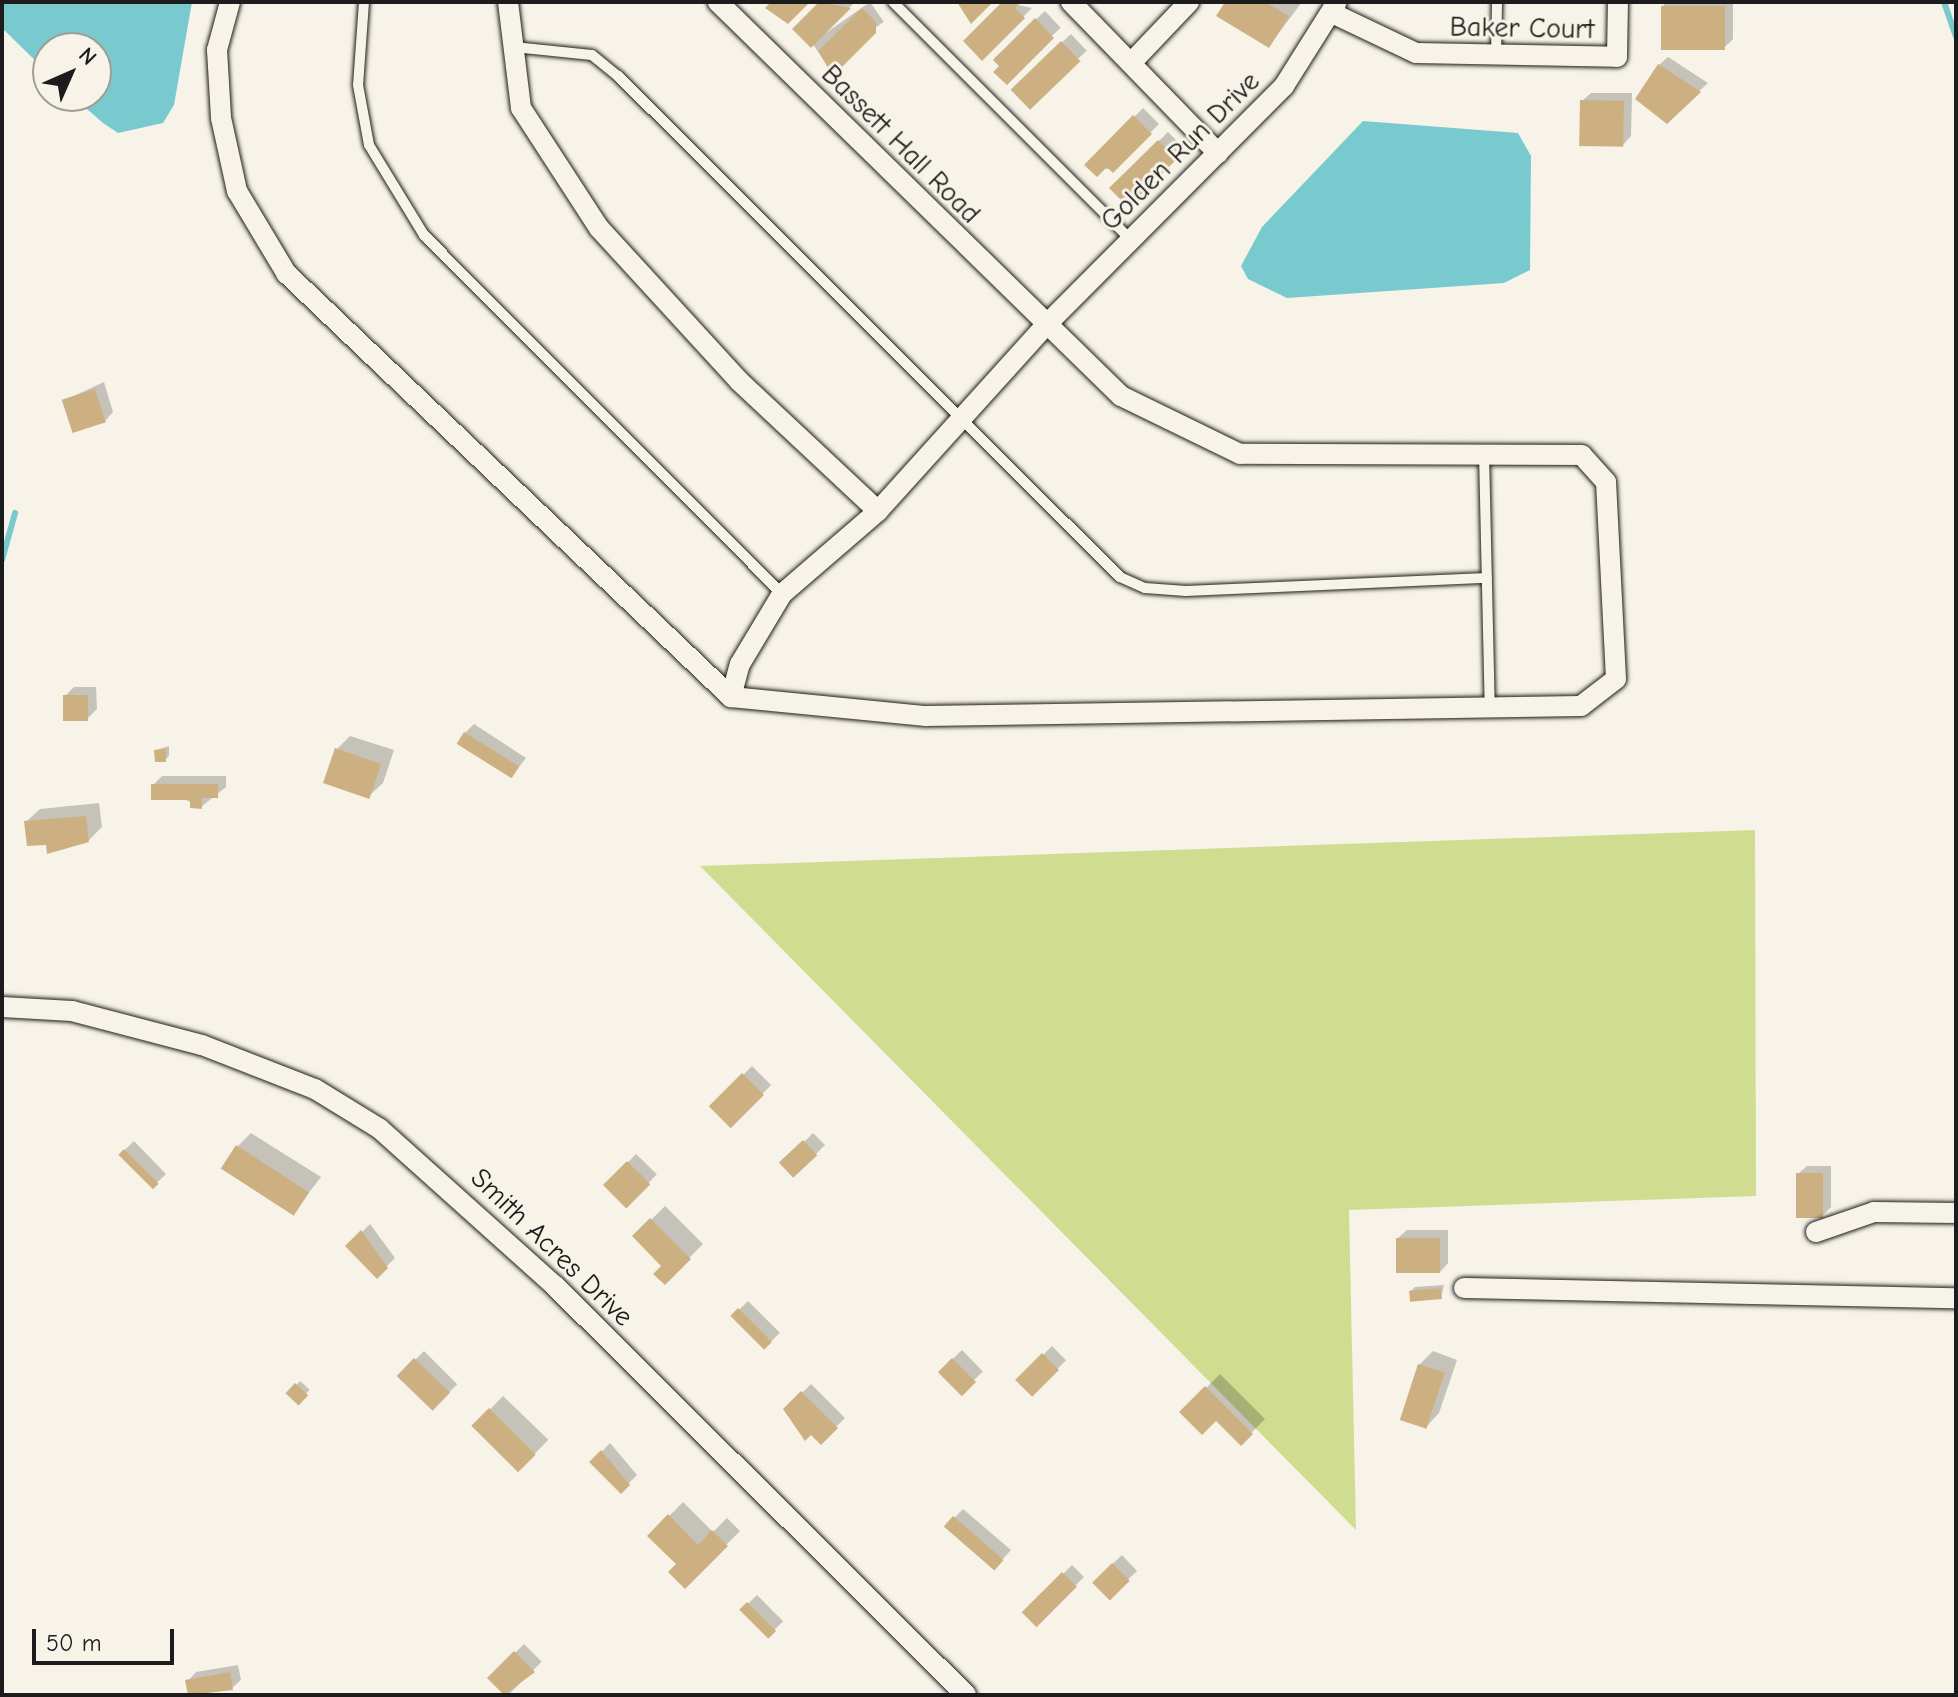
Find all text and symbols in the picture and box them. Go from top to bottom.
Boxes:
street label: Baker Court [1449,10,1595,46]
north arrow [32,32,112,112]
text: N [73,42,102,71]
street label: Bassett Hall Road [814,57,988,231]
street label: Golden Run Drive [1094,65,1266,237]
street label: Smith Acres Drive [464,1161,640,1333]
scale bar [36,1613,178,1663]
text: 50 m [46,1629,102,1657]

